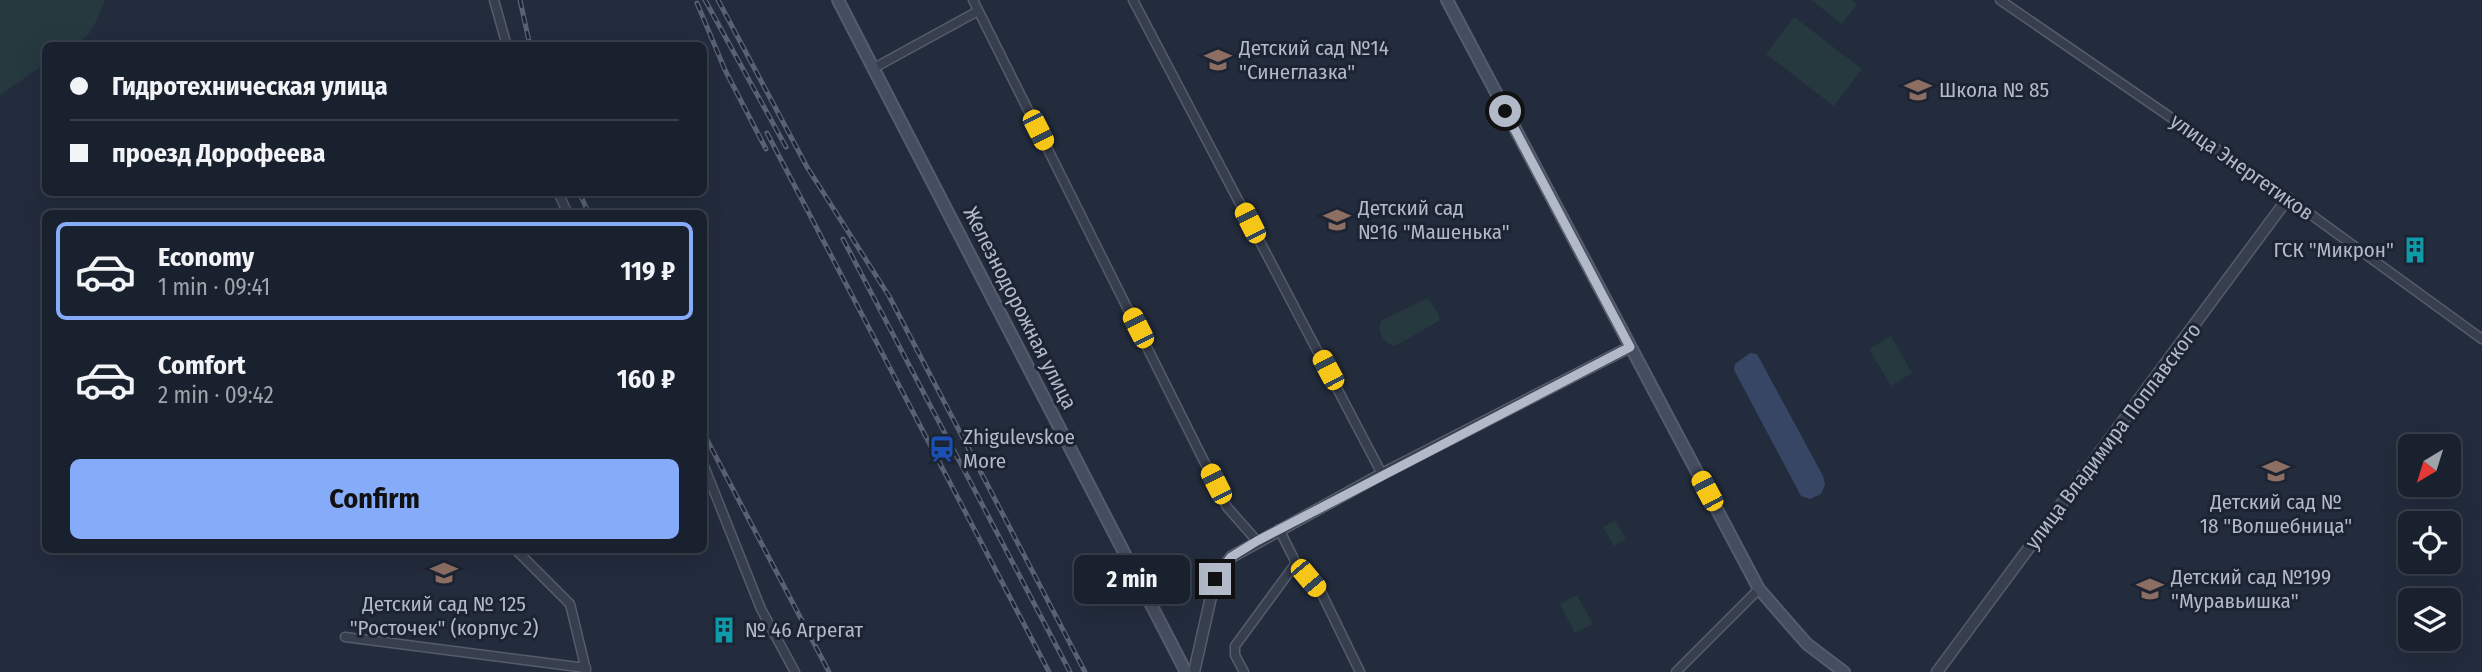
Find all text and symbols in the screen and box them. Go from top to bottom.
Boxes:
place label: Детский сад №14 "Синеглазка" [1238,35,1389,85]
school or university icon: Детский сад №14 "Синеглазка" [1203,45,1233,75]
text: Гидротехническая улица [112,71,388,102]
school or university icon: Школа № 85 [1903,75,1933,105]
place label: Школа № 85 [1939,77,2049,103]
route start [1489,95,1521,127]
car [1020,107,1057,153]
street label: улица Энергетиков [2165,108,2319,226]
text: проезд Дорофеева [112,138,325,169]
place label: Детский сад №16 "Машенька" [1357,195,1510,245]
car [1232,200,1269,246]
street label: Железнодорожная улица [958,202,1082,414]
school or university icon: Детский сад №16 "Машенька" [1322,205,1352,235]
building icon: ГСК "Микрон" [2400,235,2430,265]
place label: ГСК "Микрон" [2273,237,2394,263]
icon: car [74,240,137,303]
text: Economy [158,242,254,273]
text: 119 ₽ [621,256,675,287]
text: 1 min · 09:41 [158,273,270,301]
car [1120,305,1157,351]
street label: улица Владимира Поплавского [2019,318,2207,554]
car [1309,347,1348,393]
icon: car [74,348,137,411]
text: Comfort [158,350,246,381]
text: 160 ₽ [617,364,675,395]
text: 2 min · 09:42 [158,381,274,409]
place label: Zhigulevskoe More [963,424,1075,474]
station icon: Zhigulevskoe More [927,434,957,464]
north arrow [2398,434,2460,497]
map controls [2398,434,2461,651]
school or university icon: Детский сад № 18 "Волшебница" [2261,456,2291,486]
button: Confirm [70,459,679,539]
car [1198,461,1235,507]
car [1688,468,1727,514]
place label: Детский сад № 18 "Волшебница" [2200,489,2352,539]
button: locate [2398,511,2461,574]
callout: 2 min [1075,554,1190,604]
car [1287,555,1330,601]
school or university icon: Детский сад № 125 "Росточек" (корпус 2) [429,558,459,588]
route end [1199,563,1231,595]
place label: Детский сад №199 "Муравьишка" [2170,564,2331,614]
text: 2 min [1107,565,1158,593]
school or university icon: Детский сад №199 "Муравьишка" [2135,574,2165,604]
button: layers [2398,588,2461,651]
place label: Детский сад № 125 "Росточек" (корпус 2) [350,591,538,641]
building icon: № 46 Агрегат [709,615,739,645]
place label: № 46 Агрегат [745,617,864,643]

